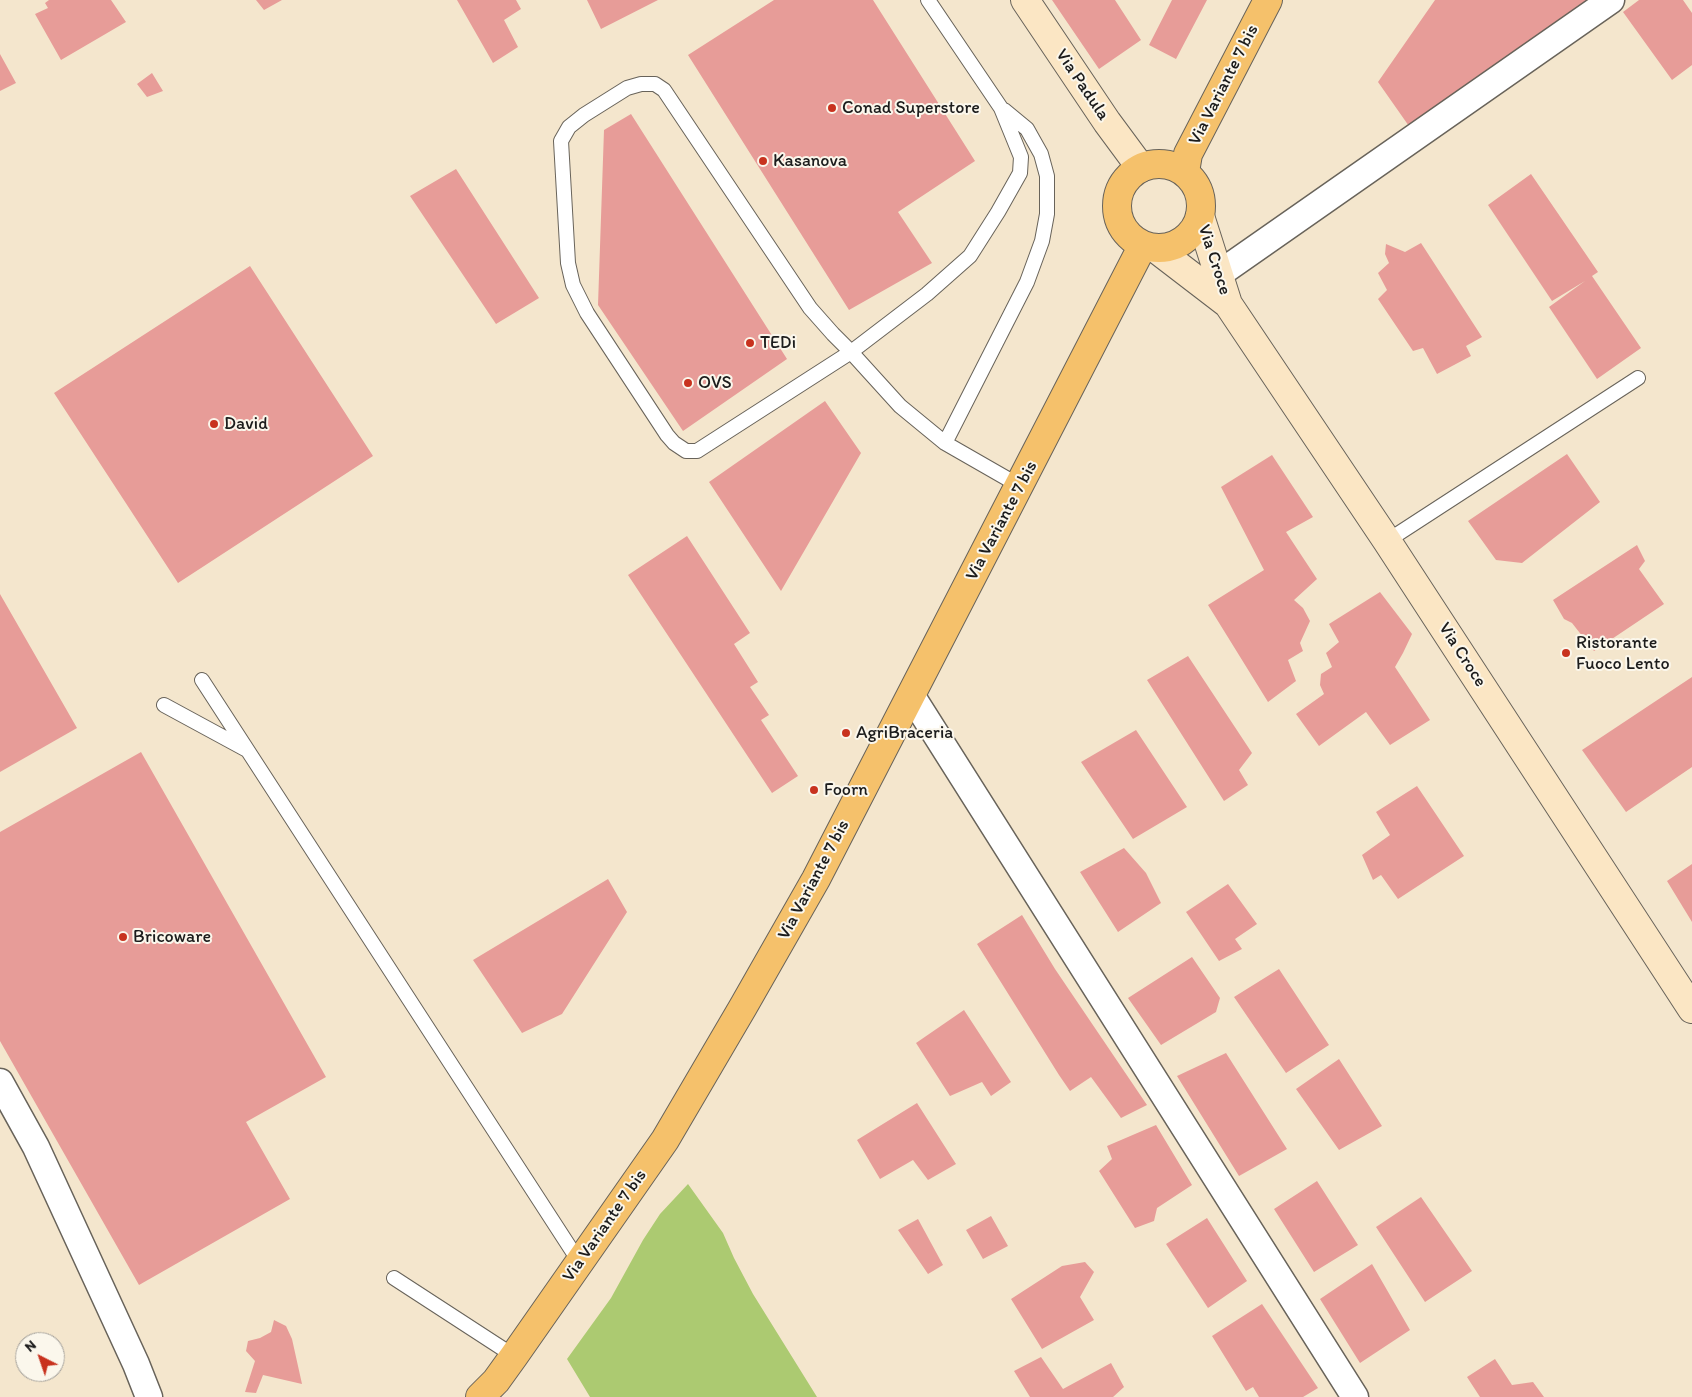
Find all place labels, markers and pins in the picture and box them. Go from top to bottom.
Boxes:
place label: Conad Superstore [842,97,980,119]
marker: Conad Superstore [826,102,838,114]
place label: Kasanova [773,150,847,172]
marker: Kasanova [757,155,769,167]
place label: TEDi [760,332,796,354]
marker: TEDi [744,337,756,349]
place label: OVS [698,372,732,394]
marker: OVS [682,377,694,389]
place label: David [224,413,268,435]
marker: David [208,418,220,430]
place label: Ristorante Fuoco Lento [1576,632,1670,674]
marker: Ristorante Fuoco Lento [1560,647,1572,659]
place label: AgriBraceria [856,722,953,744]
marker: AgriBraceria [840,727,852,739]
place label: Foorn [824,779,868,801]
marker: Foorn [808,784,820,796]
place label: Bricoware [133,926,211,948]
marker: Bricoware [117,931,129,943]

